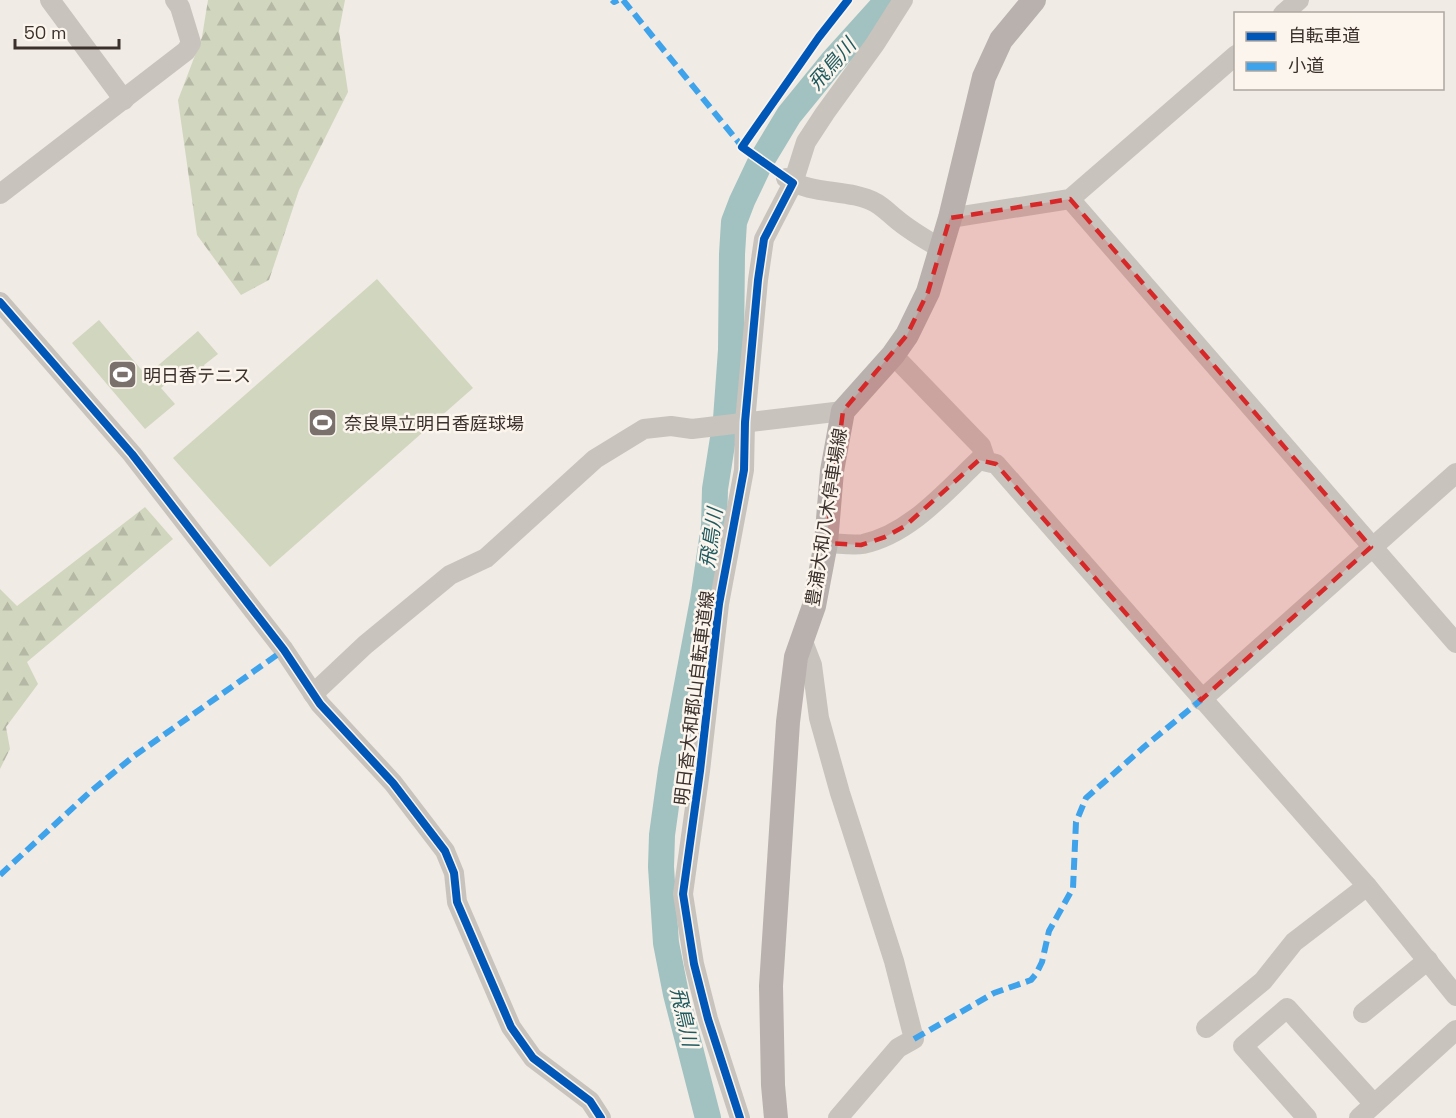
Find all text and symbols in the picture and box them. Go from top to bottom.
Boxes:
scale bar [15,12,118,50]
legend [1234,12,1444,90]
text: 50 m [24,21,66,44]
text: 自転車道 [1288,24,1360,47]
water label: 飛鳥川 [803,31,863,95]
text: 小道 [1288,54,1324,77]
sports icon: 明日香テニス [106,359,138,391]
place label: 明日香テニス [143,364,251,387]
sports icon: 奈良県立明日香庭球場 [307,407,339,439]
place label: 奈良県立明日香庭球場 [344,412,524,435]
street label: 豊浦大和八木停車場線 [801,426,851,608]
water label: 飛鳥川 [694,505,728,570]
street label: 明日香大和郡山自転車道線 [669,589,719,807]
water label: 飛鳥川 [665,985,704,1051]

